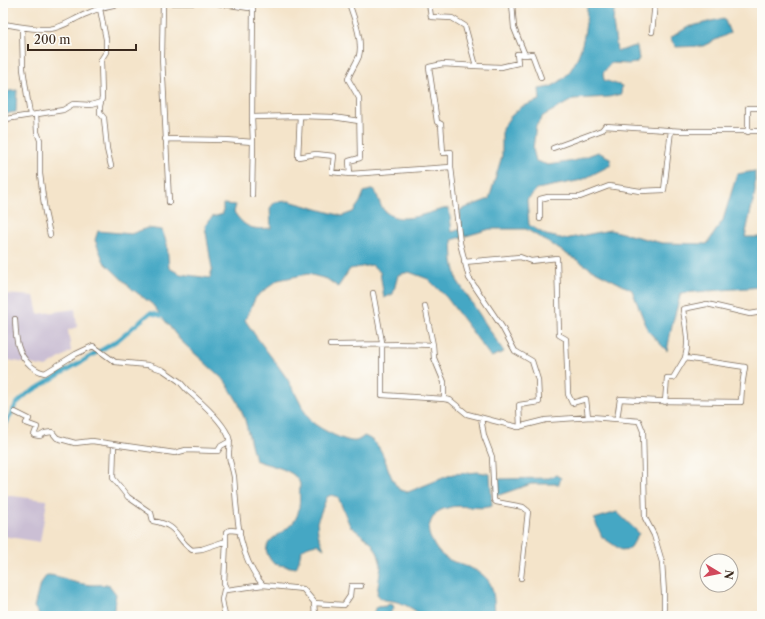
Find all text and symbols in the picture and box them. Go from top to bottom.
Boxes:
scale bar [28,26,136,52]
text: 200 m [34,32,71,47]
north arrow [699,553,739,593]
text: N [721,569,737,581]

